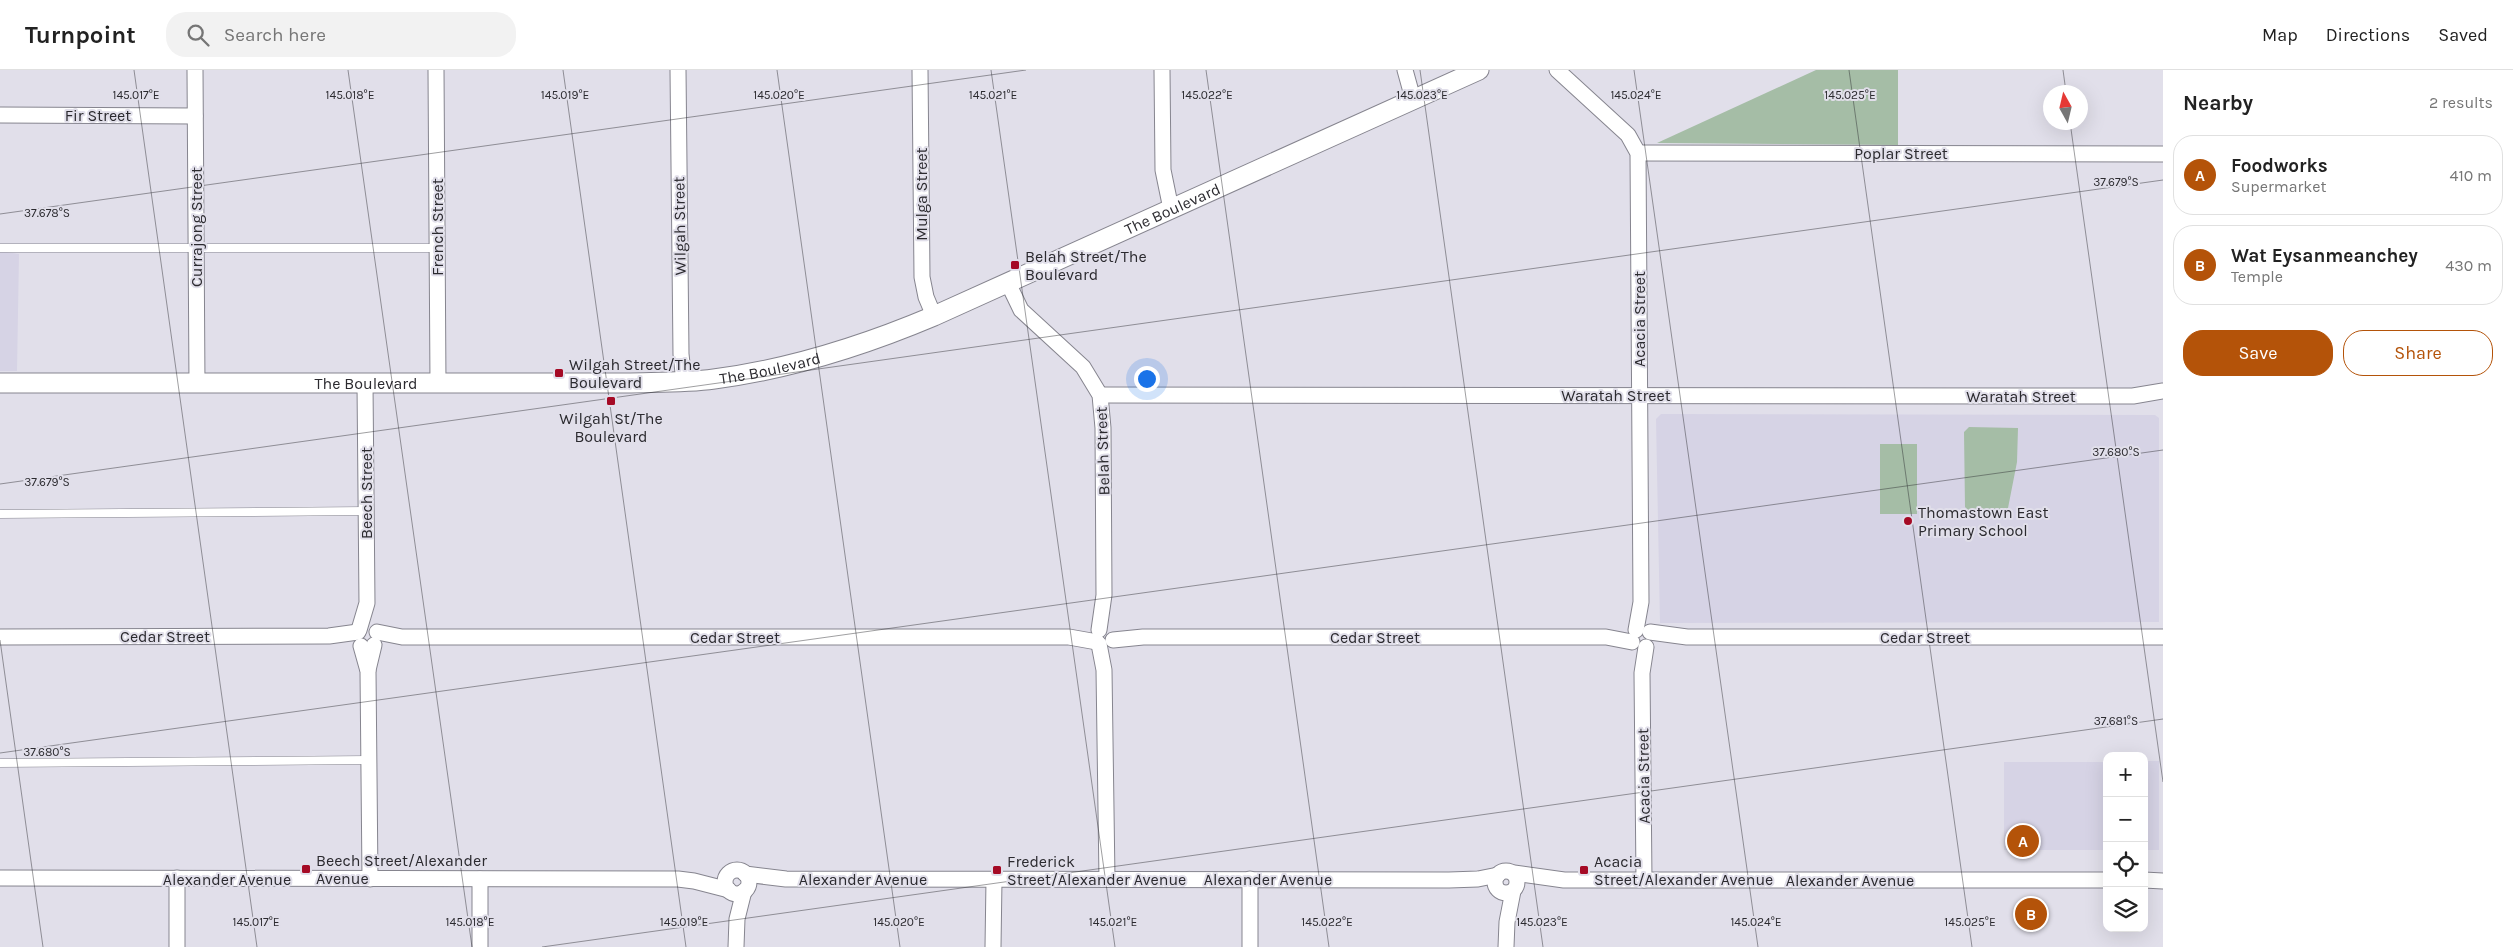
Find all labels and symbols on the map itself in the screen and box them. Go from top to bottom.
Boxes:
north arrow [2043,85,2088,130]
text: 145.017°E [112,88,160,102]
text: 145.018°E [326,88,374,102]
text: 145.019°E [541,88,589,102]
text: 145.020°E [753,88,805,102]
text: 145.021°E [969,88,1017,102]
text: 145.022°E [1181,88,1233,102]
text: 145.023°E [1396,88,1448,102]
text: 145.024°E [1610,88,1662,102]
text: 145.025°E [1824,88,1876,102]
street label: Fir Street [65,106,131,125]
street label: Poplar Street [1854,144,1948,163]
street label: Mulga Street [912,147,931,241]
street label: Currajong Street [187,167,206,287]
text: 37.679°S [2093,175,2139,189]
street label: Wilgah Street [669,176,690,276]
street label: French Street [428,178,447,276]
street label: The Boulevard [1122,179,1223,239]
text: 37.678°S [24,206,70,220]
place label: Belah Street/The Boulevard [1025,247,1147,284]
marker: Belah Street/The Boulevard [1009,259,1021,271]
street label: Acacia Street [1630,271,1649,367]
street label: The Boulevard [718,348,823,388]
place label: Wilgah Street/The Boulevard [569,355,701,392]
your location [1134,366,1160,392]
marker: Wilgah Street/The Boulevard [553,367,565,379]
street label: The Boulevard [315,374,417,393]
street label: Waratah Street [1561,386,1671,405]
street label: Waratah Street [1966,387,2076,406]
marker: Wilgah St/The Boulevard [605,395,617,407]
street label: Belah Street [1091,406,1114,496]
place label: Wilgah St/The Boulevard [559,409,663,446]
text: 37.680°S [2092,445,2140,459]
street label: Beech Street [357,447,376,539]
text: 37.679°S [24,475,70,489]
place label: Thomastown East Primary School [1918,503,2049,540]
marker: Thomastown East Primary School [1902,515,1914,527]
street label: Cedar Street [120,627,210,646]
street label: Cedar Street [690,628,780,647]
street label: Cedar Street [1330,628,1420,647]
street label: Cedar Street [1880,628,1970,647]
text: 37.681°S [2094,714,2138,728]
street label: Acacia Street [1633,728,1654,824]
text: 37.680°S [23,745,71,759]
pin: A [2007,822,2039,860]
place label: Beech Street/Alexander Avenue [316,851,487,888]
place label: Frederick Street/Alexander Avenue [1007,852,1186,889]
place label: Acacia Street/Alexander Avenue [1594,852,1773,889]
marker: Beech Street/Alexander Avenue [300,863,312,875]
marker: Frederick Street/Alexander Avenue [991,864,1003,876]
marker: Acacia Street/Alexander Avenue [1578,864,1590,876]
street label: Alexander Avenue [163,870,291,889]
street label: Alexander Avenue [799,870,927,889]
street label: Alexander Avenue [1204,870,1332,889]
street label: Alexander Avenue [1786,871,1914,890]
pin: B [2015,895,2047,933]
text: 145.017°E [232,915,280,929]
text: 145.018°E [446,915,494,929]
text: 145.019°E [660,915,708,929]
text: 145.020°E [873,915,925,929]
text: 145.021°E [1089,915,1137,929]
text: 145.022°E [1301,915,1353,929]
text: 145.023°E [1516,915,1568,929]
text: 145.024°E [1730,915,1782,929]
text: 145.025°E [1944,915,1996,929]

